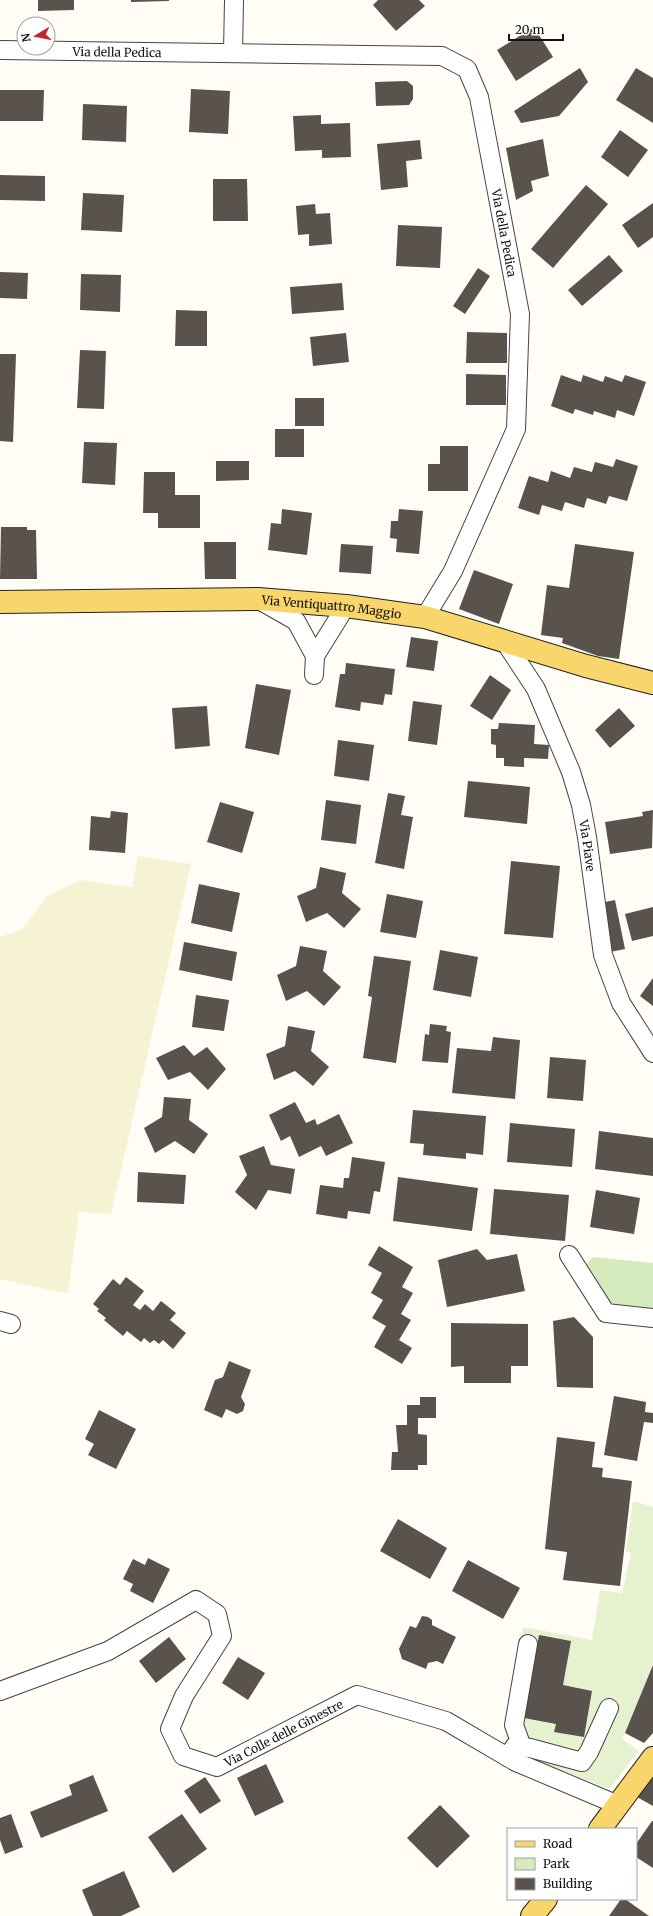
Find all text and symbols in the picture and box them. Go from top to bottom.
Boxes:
north arrow [16,16,56,56]
scale bar [509,16,563,42]
text: 20 m [515,22,544,37]
text: N [18,32,34,43]
street label: Via della Pedica [71,43,162,60]
street label: Via della Pedica [489,187,520,279]
street label: Via Ventiquattro Maggio [260,592,402,621]
street label: Via Piave [576,818,599,872]
street label: Via Colle delle Ginestre [221,1696,345,1770]
legend [507,1828,637,1900]
text: Road [543,1836,572,1851]
text: Park [543,1856,570,1871]
text: Building [543,1876,593,1891]

